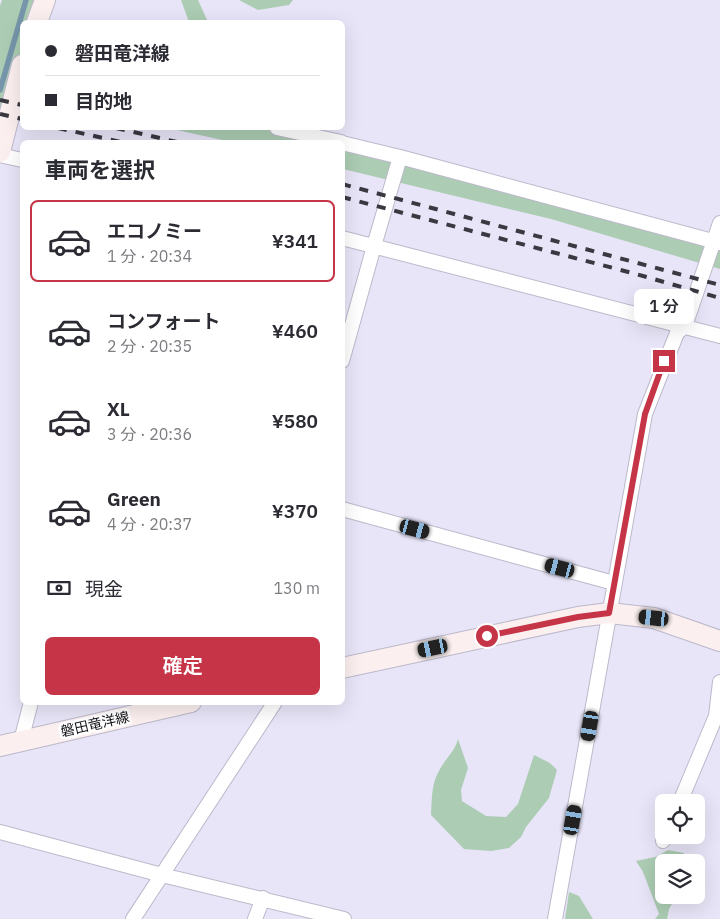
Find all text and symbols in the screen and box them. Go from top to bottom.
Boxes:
text: 磐田竜洋線 [75,41,170,65]
text: 目的地 [75,89,132,113]
text: 車両を選択 [45,155,155,184]
icon: car [47,219,92,264]
text: エコノミー [107,219,202,243]
text: ¥341 [272,229,318,253]
text: 1 分 · 20:34 [107,246,192,266]
callout: 1 分 [634,288,694,324]
text: 1 分 [649,296,679,316]
icon: car [47,309,92,354]
text: コンフォート [107,309,220,333]
text: ¥460 [272,319,318,343]
text: 2 分 · 20:35 [107,336,192,356]
route end [653,350,675,372]
text: XL [107,397,130,421]
icon: car [47,399,92,444]
text: ¥580 [272,409,318,433]
text: 3 分 · 20:36 [107,424,192,444]
text: Green [107,487,161,511]
icon: car [47,489,92,534]
text: ¥370 [272,499,318,523]
text: 4 分 · 20:37 [107,514,192,534]
car [398,518,431,540]
car [543,557,576,579]
icon: cash [45,574,73,602]
text: 現金 [85,577,123,601]
text: 130 m [273,578,320,598]
car [638,609,669,627]
route start [476,625,498,647]
button: 確定 [45,637,320,695]
car [416,638,449,658]
street label: 磐田竜洋線 [59,707,131,741]
car [580,710,599,742]
map controls [655,794,705,904]
button: locate [655,794,705,844]
car [563,804,582,836]
button: layers [655,854,705,904]

